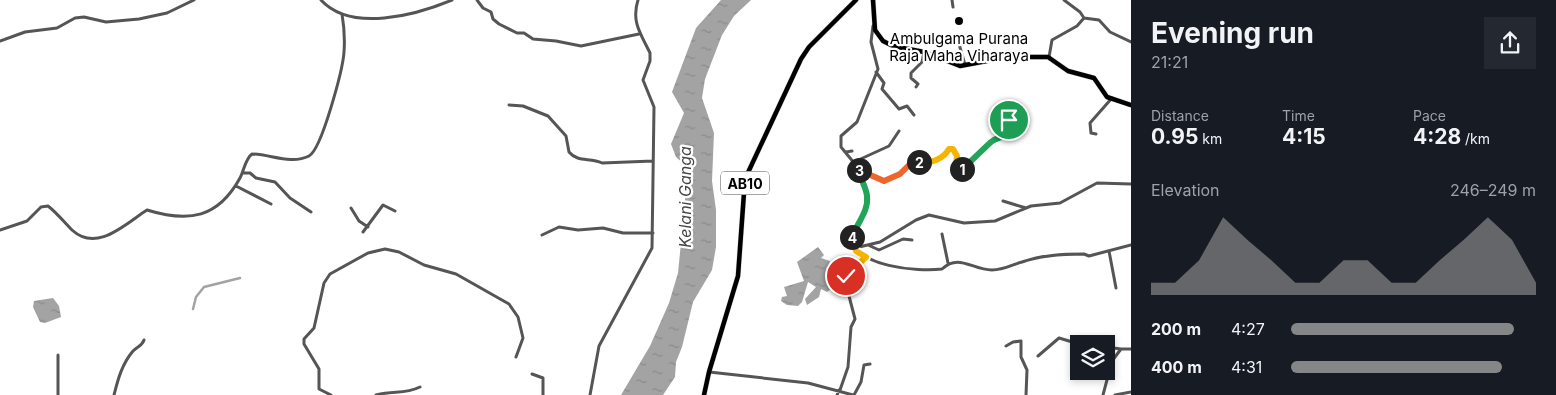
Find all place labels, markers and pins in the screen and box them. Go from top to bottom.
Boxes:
marker: Ambulgama Purana Raja Maha Viharaya [953,15,965,27]
place label: Ambulgama Purana Raja Maha Viharaya [889,29,1029,65]
pin [988,99,1030,141]
pin: 2 [906,150,932,174]
pin: 1 [950,156,974,182]
pin: 3 [846,158,872,182]
pin: 4 [840,224,864,250]
pin [825,255,867,297]

